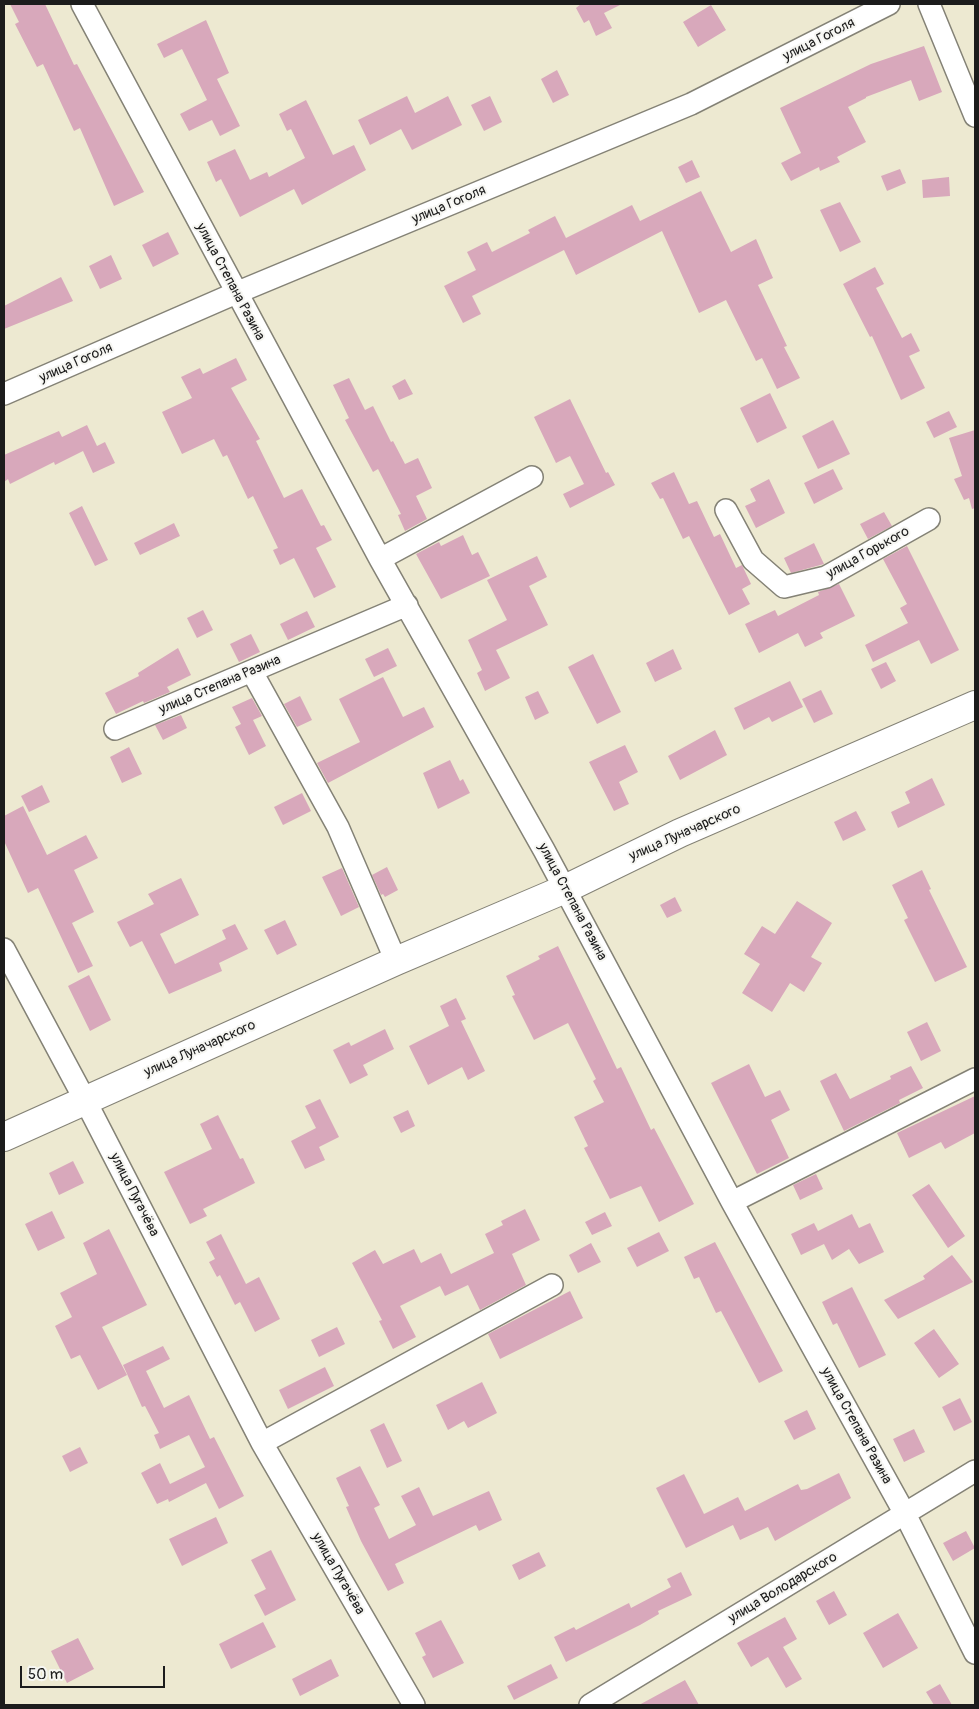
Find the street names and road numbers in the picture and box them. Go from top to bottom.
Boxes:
street label: улица Гоголя [780,15,858,65]
street label: улица Гоголя [410,182,488,228]
street label: улица Степана Разина [192,220,268,344]
street label: улица Гоголя [37,339,115,387]
street label: улица Горького [824,523,912,583]
street label: улица Степана Разина [157,652,283,718]
street label: улица Луначарского [627,801,743,865]
street label: улица Степана Разина [534,840,610,964]
street label: улица Луначарского [142,1017,258,1081]
street label: улица Пугачёва [106,1150,162,1240]
street label: улица Степана Разина [817,1365,895,1487]
street label: улица Пугачёва [308,1530,368,1618]
street label: улица Володарского [726,1549,840,1627]

